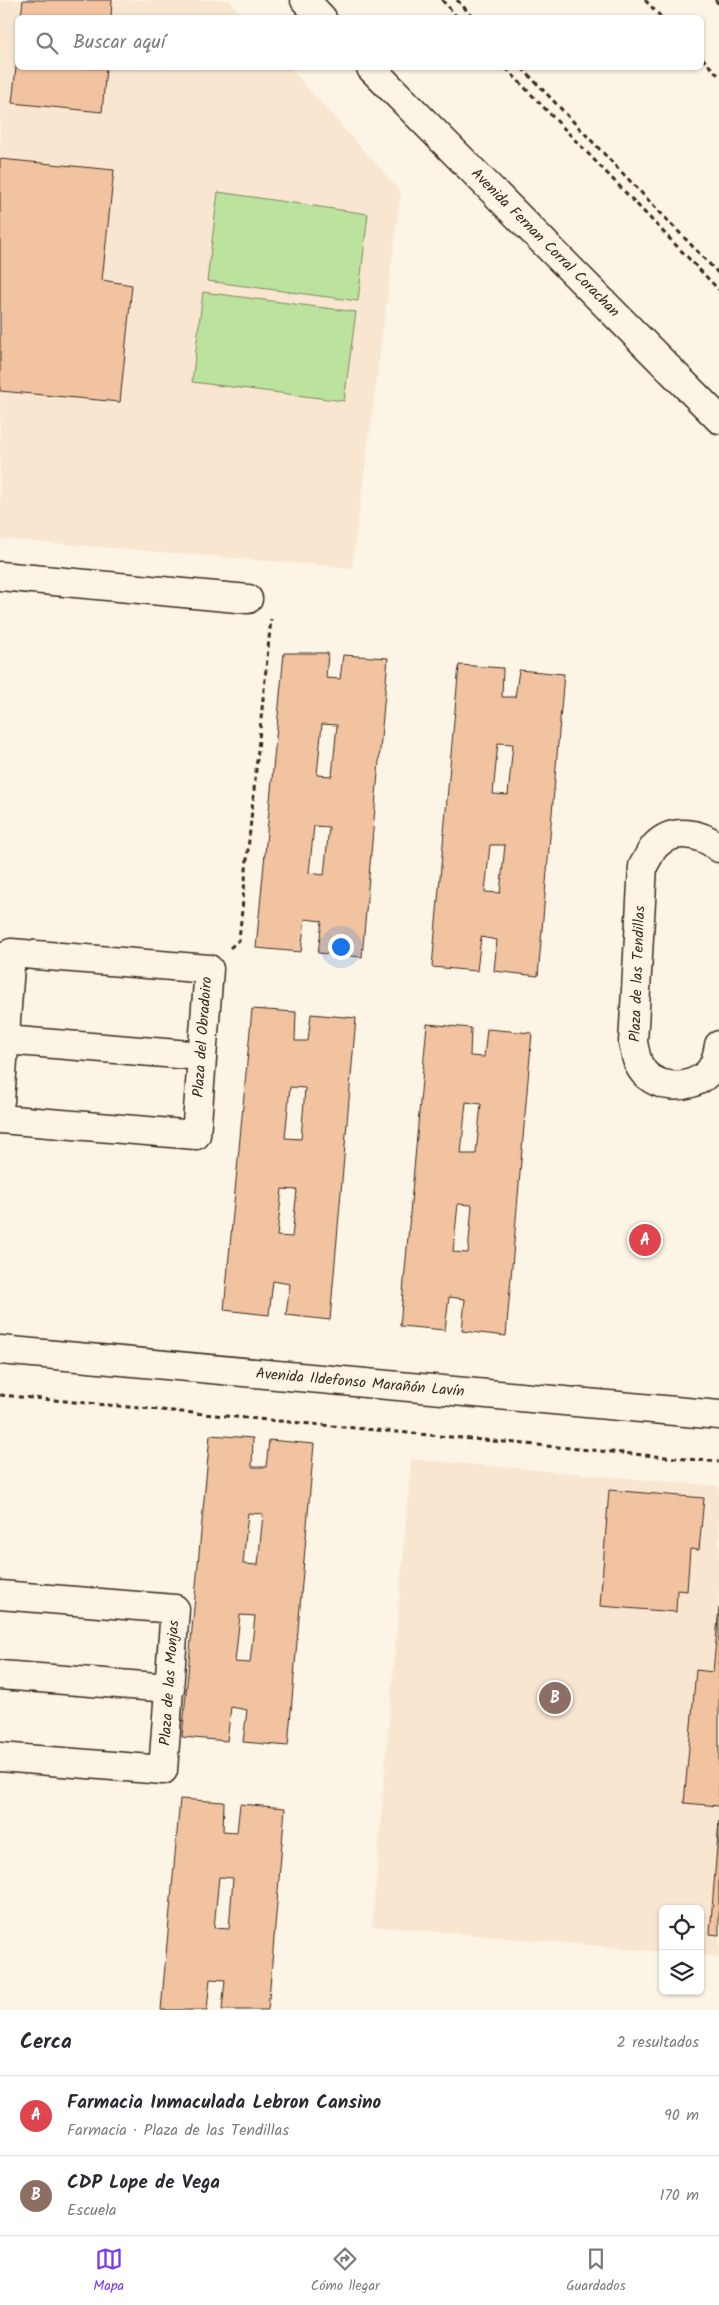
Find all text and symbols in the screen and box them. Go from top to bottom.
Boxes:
search box [15,15,704,70]
text: Buscar aquí [73,28,165,58]
icon: search [33,29,61,57]
street label: Avenida Fernan Corral Corachan [465,163,625,323]
street label: Plaza de las Tendillas [624,905,652,1043]
your location [328,934,354,960]
street label: Plaza del Obradoiro [187,976,219,1098]
pin: A [629,1221,661,1259]
street label: Avenida Ildefonso Marañón Lavín [255,1362,465,1404]
street label: Plaza de las Monjas [154,1619,186,1747]
pin: B [539,1679,571,1717]
map controls [659,1905,704,1995]
button: locate [659,1905,704,1950]
button: layers [659,1950,704,1995]
text: Cerca [20,2026,72,2059]
text: 2 resultados [617,2030,699,2055]
text: Farmacia Inmaculada Lebron Cansino [67,2088,381,2118]
text: A [31,2103,41,2128]
text: 90 m [664,2103,699,2128]
text: Farmacia · Plaza de las Tendillas [67,2118,289,2143]
text: CDP Lope de Vega [67,2168,220,2198]
text: B [31,2183,41,2208]
text: 170 m [659,2183,699,2208]
text: Escuela [67,2198,117,2223]
tab: Mapa [93,2245,124,2297]
tab: Cómo llegar [311,2245,380,2297]
tab: Guardados [566,2245,626,2297]

